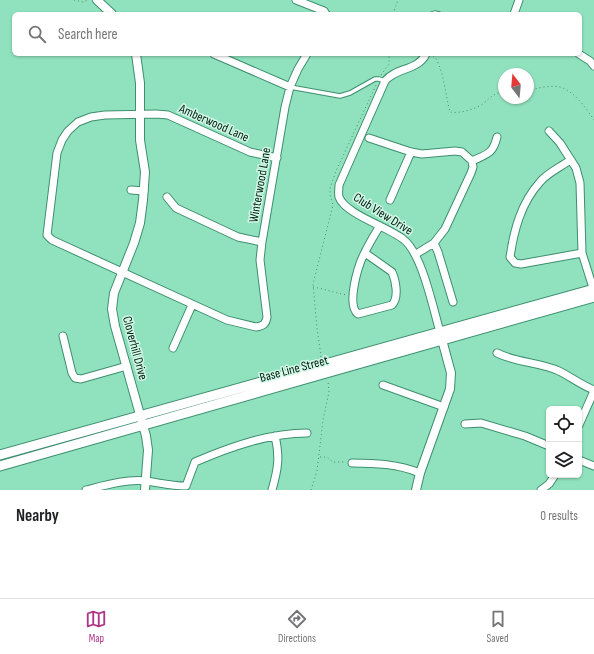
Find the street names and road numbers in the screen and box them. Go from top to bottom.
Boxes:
street label: Amberwood Lane [176,100,251,146]
street label: Winterwood Lane [246,146,274,224]
street label: Club View Drive [350,189,416,239]
street label: Cloverhill Drive [119,314,151,382]
street label: Base Line Street [258,352,330,386]

